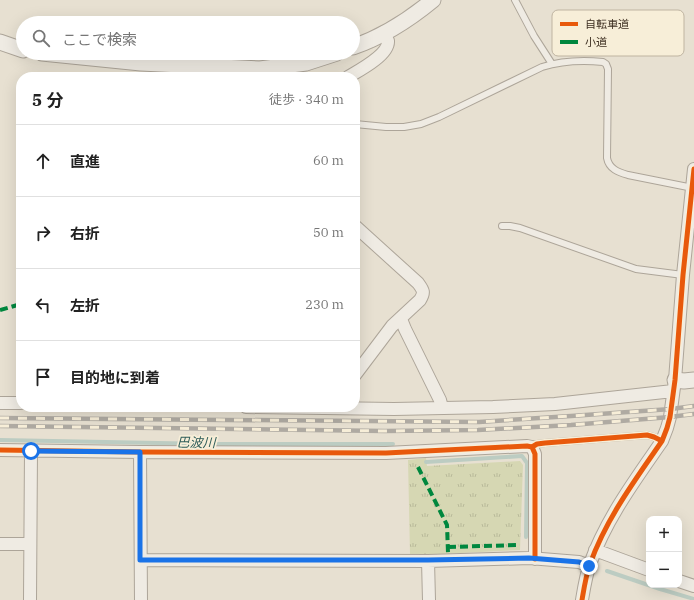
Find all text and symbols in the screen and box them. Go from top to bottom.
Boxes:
legend [552,10,684,56]
search box [16,16,360,60]
text: 自転車道 [585,17,629,31]
icon: search [30,27,52,49]
text: ここで検索 [62,30,137,49]
text: 小道 [585,35,607,49]
text: 5 分 [32,89,63,111]
text: 徒歩 · 340 m [269,91,344,108]
icon: ahead [32,150,54,172]
text: 直進 [70,152,100,171]
text: 60 m [313,152,344,169]
icon: right [32,222,54,244]
text: 右折 [70,224,100,243]
text: 50 m [313,224,344,241]
icon: left [32,294,54,316]
text: 左折 [70,296,100,315]
text: 230 m [305,296,344,313]
icon: arrive [32,366,54,388]
text: 目的地に到着 [70,368,160,387]
water label: 巴波川 [176,434,218,451]
route start [22,442,40,460]
map controls [646,516,682,588]
button: + [646,516,682,552]
button: − [646,552,682,588]
route end [580,557,598,575]

